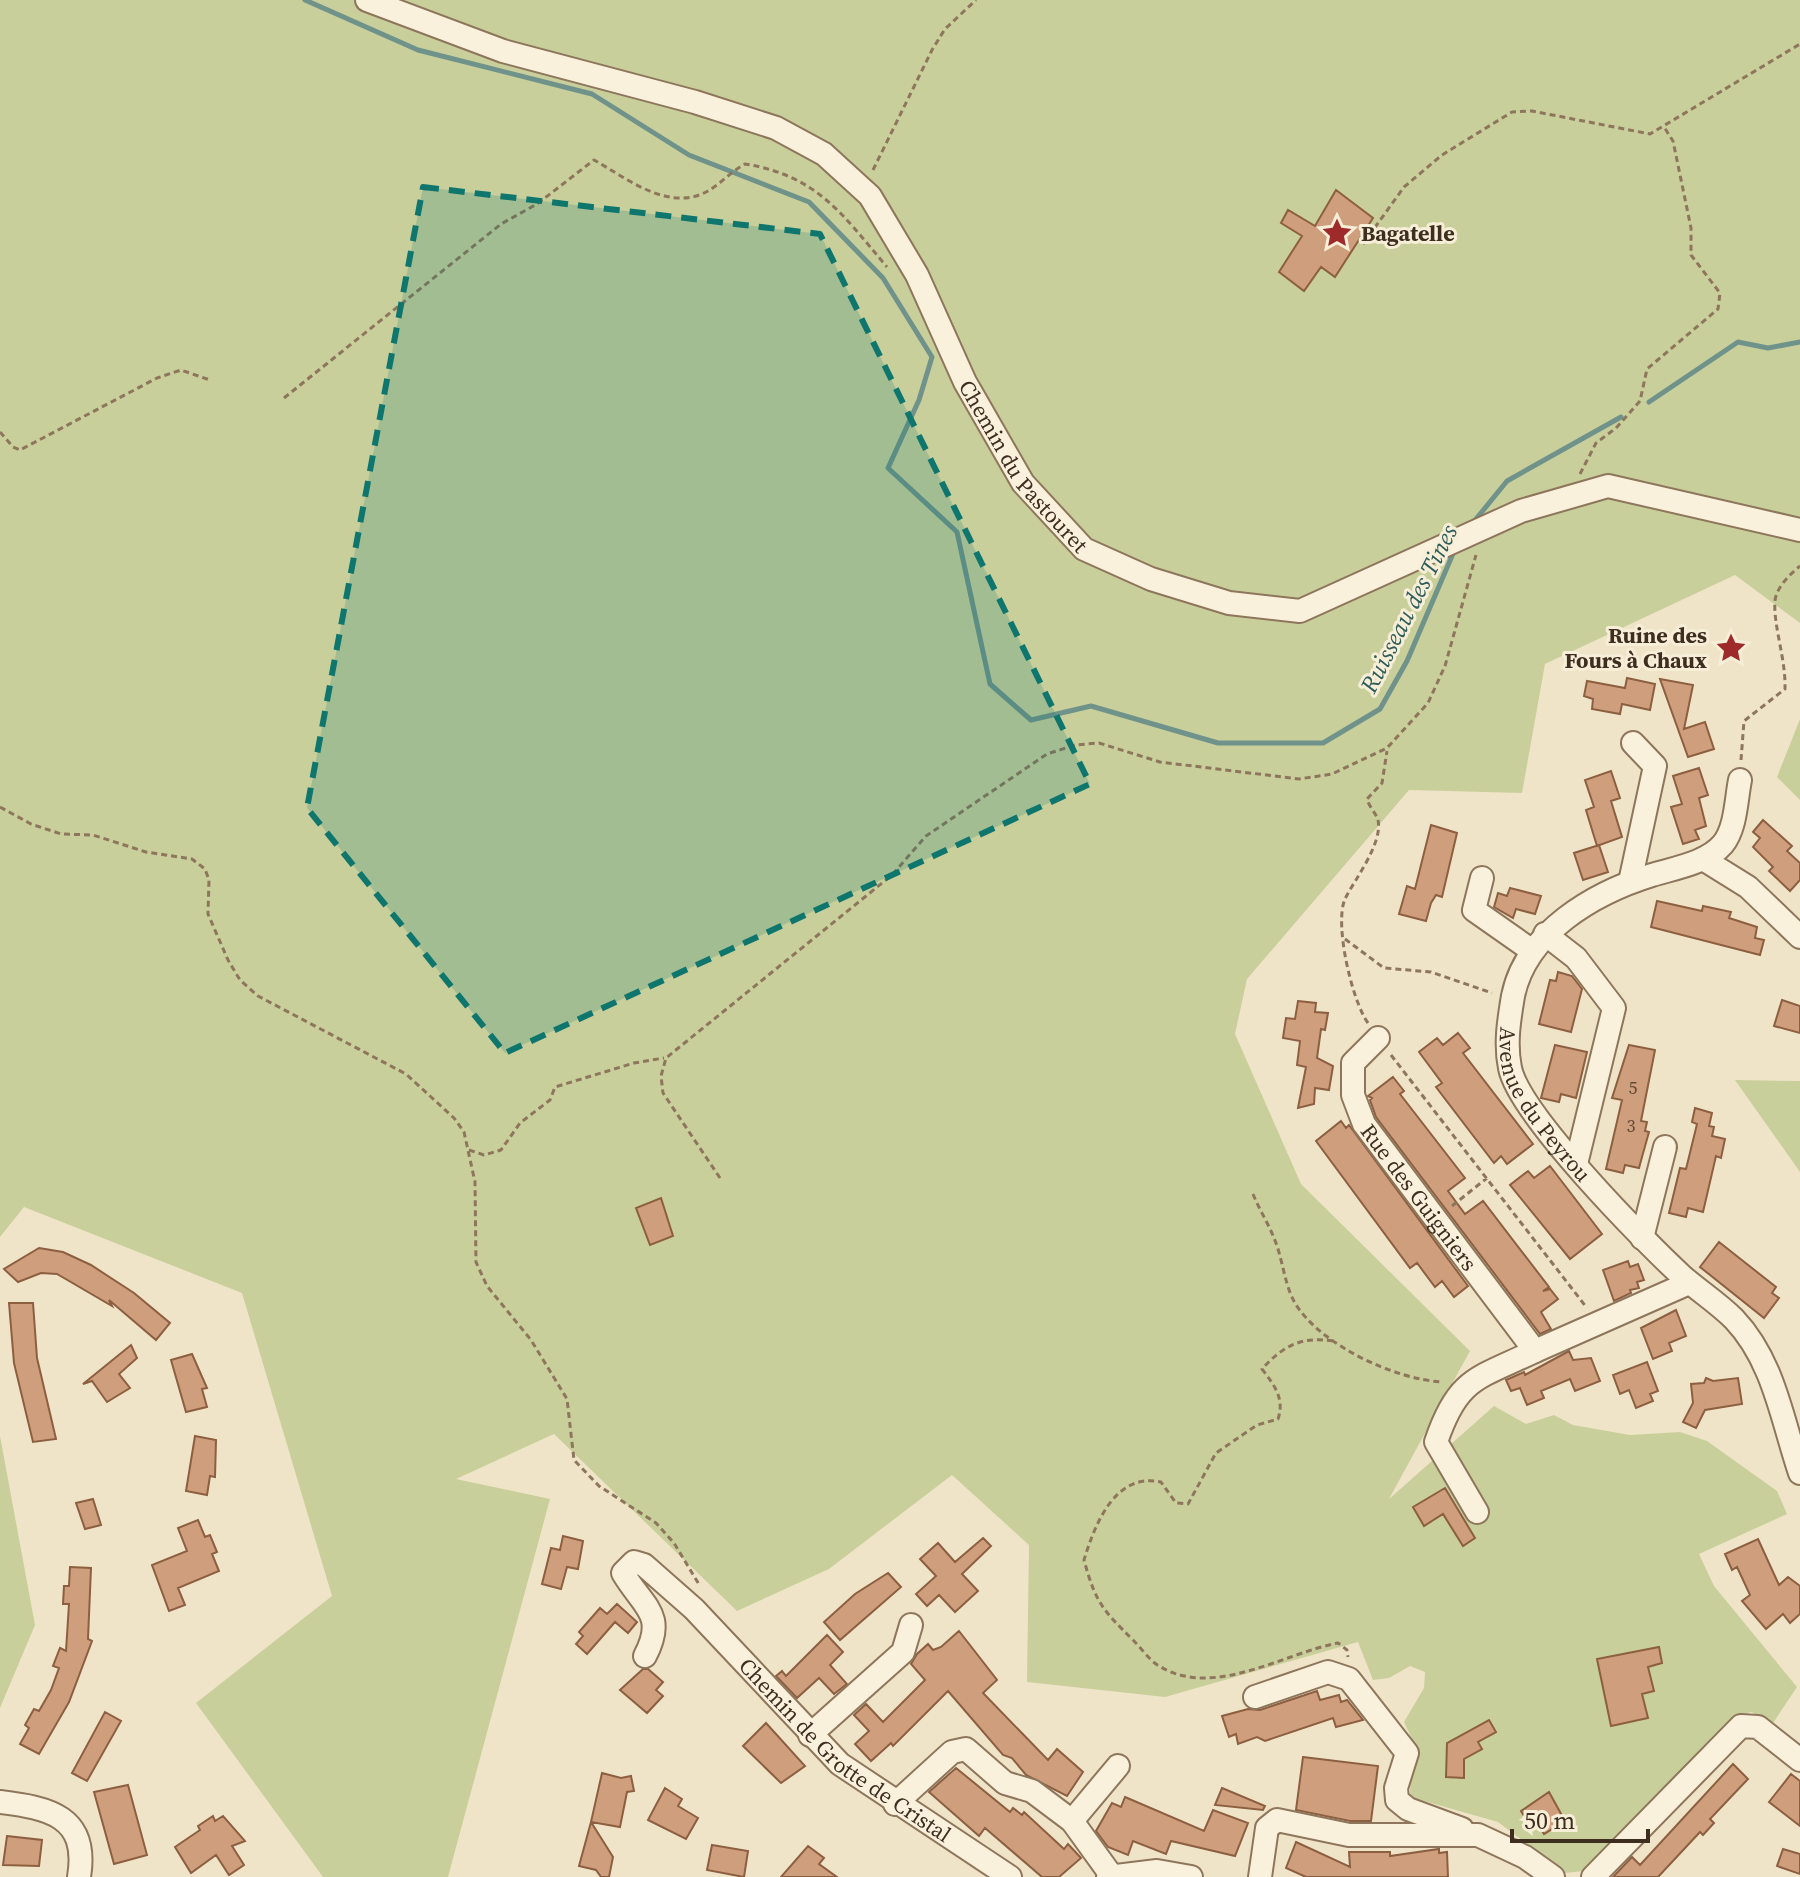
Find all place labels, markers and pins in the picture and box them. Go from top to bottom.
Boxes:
place icon: Bagatelle [1320,216,1354,250]
place label: Bagatelle [1361,218,1455,248]
place label: Ruine des Fours à Chaux [1565,620,1707,675]
place icon: Ruine des Fours à Chaux [1714,631,1748,665]

